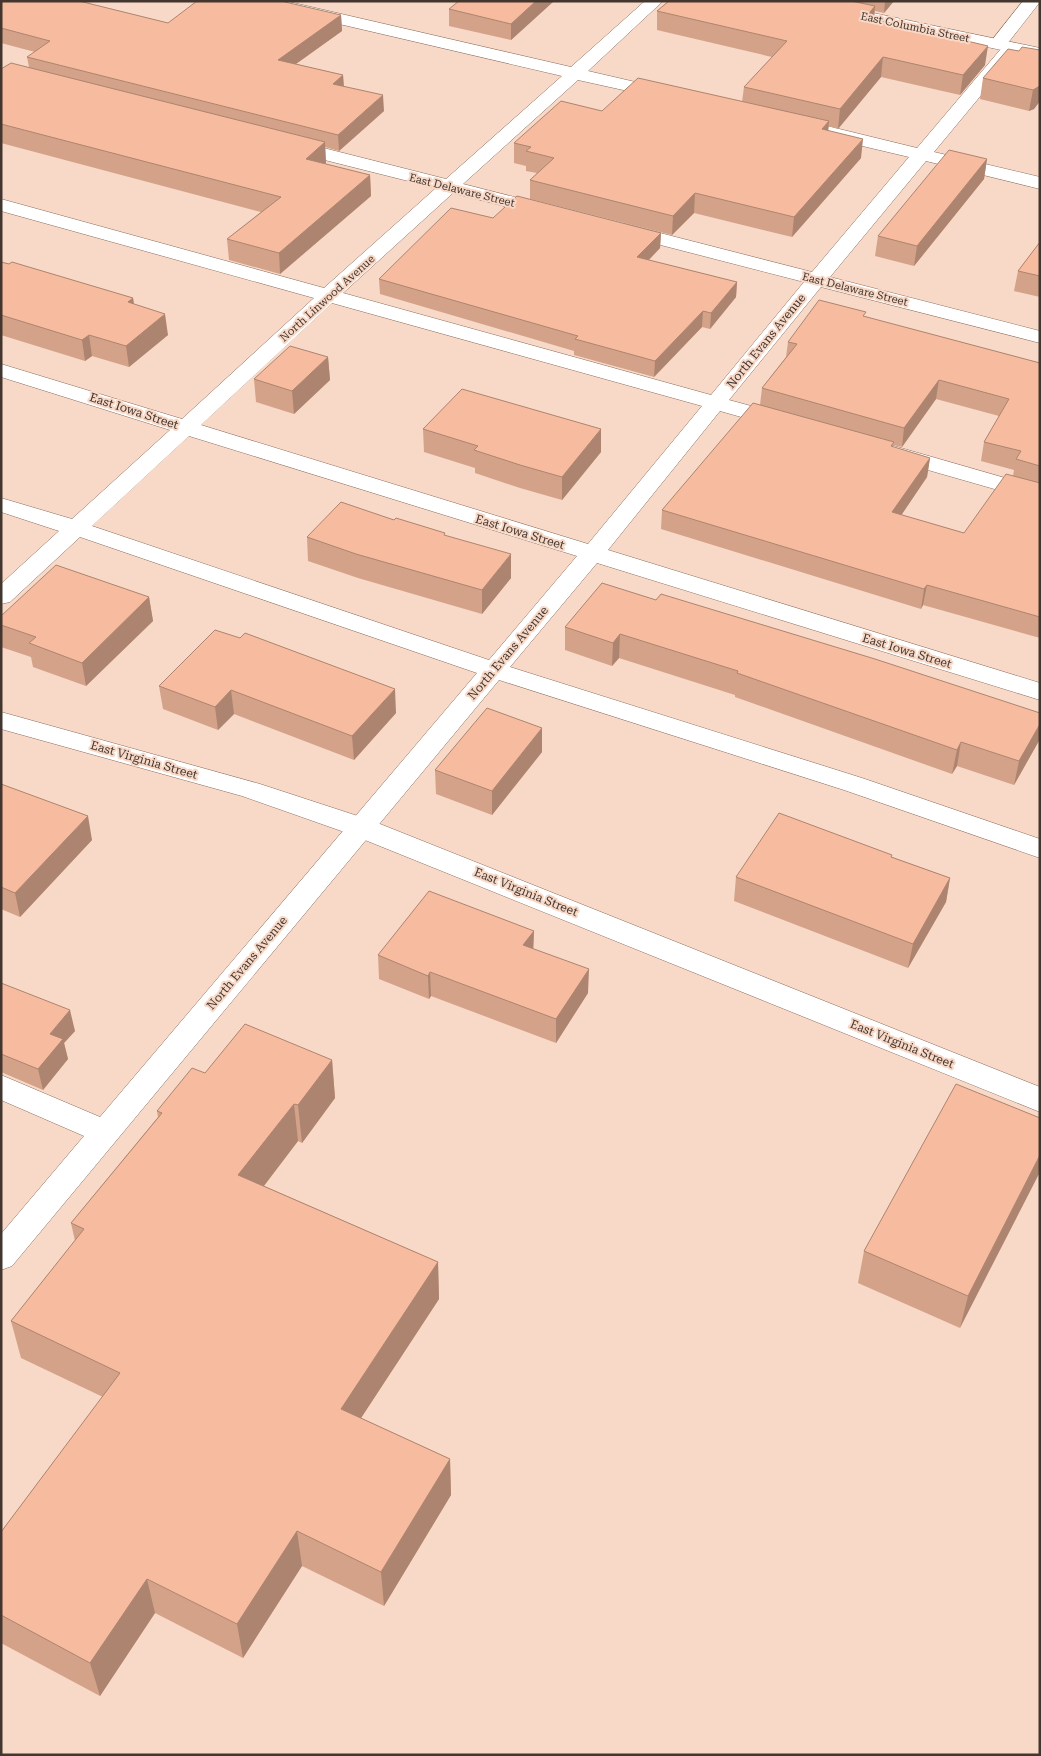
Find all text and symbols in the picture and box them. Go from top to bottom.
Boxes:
street label: East Columbia Street [859,10,970,45]
street label: East Delaware Street [408,171,516,210]
street label: North Linwood Avenue [277,252,377,344]
street label: East Delaware Street [801,270,909,309]
street label: North Evans Avenue [724,291,809,391]
street label: East Iowa Street [88,390,181,432]
street label: East Iowa Street [474,512,567,552]
street label: North Evans Avenue [465,603,551,703]
street label: East Iowa Street [861,631,954,671]
street label: East Virginia Street [89,738,200,782]
street label: East Virginia Street [472,865,580,919]
street label: North Evans Avenue [204,913,290,1013]
street label: East Virginia Street [848,1017,956,1071]

